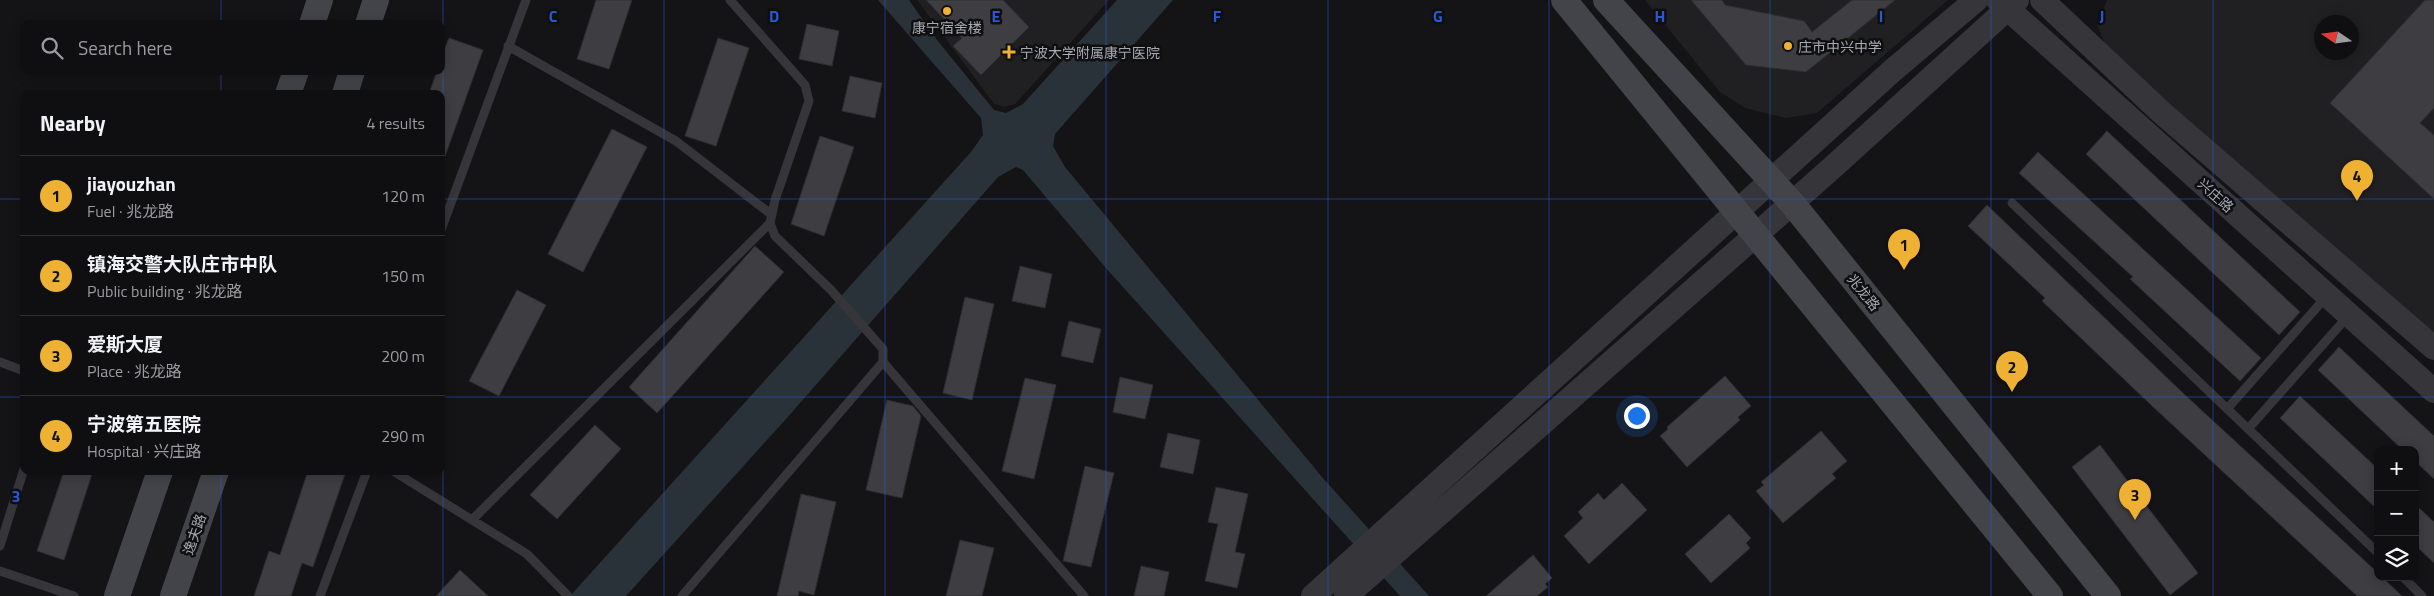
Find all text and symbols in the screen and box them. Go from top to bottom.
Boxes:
text: C [549,4,558,28]
text: D [769,4,779,28]
text: E [992,4,1001,28]
text: F [1213,4,1222,28]
text: G [1433,4,1443,28]
text: H [1655,4,1665,28]
text: I [1879,4,1883,28]
text: J [2100,4,2104,28]
marker: 康宁宿舍楼 [941,5,953,17]
north arrow [2314,15,2359,60]
place label: 康宁宿舍楼 [912,17,982,38]
search box [20,20,445,75]
text: Search here [78,33,172,62]
icon: search [38,34,66,62]
place label: 庄市中兴中学 [1798,36,1882,57]
marker: 庄市中兴中学 [1782,40,1794,52]
place label: 宁波大学附属康宁医院 [1020,42,1160,63]
marker: 宁波大学附属康宁医院 [1002,45,1016,59]
text: Nearby [40,107,105,139]
text: 4 results [366,111,425,135]
pin: 4 [2341,160,2373,201]
text: jiayouzhan [87,169,176,198]
street label: 兴庄路 [2193,173,2239,217]
text: 1 [52,184,60,208]
text: 120 m [381,184,425,208]
text: Fuel · 兆龙路 [87,199,174,223]
pin: 1 [1888,229,1920,270]
text: 镇海交警大队庄市中队 [87,249,277,278]
text: 2 [52,264,60,288]
text: 150 m [381,264,425,288]
street label: 兆龙路 [1843,269,1885,315]
text: Public building · 兆龙路 [87,279,243,303]
text: 爱斯大厦 [87,329,163,358]
text: 3 [52,344,60,368]
text: 200 m [381,344,425,368]
pin: 2 [1996,351,2028,392]
text: Place · 兆龙路 [87,359,182,383]
your location [1624,403,1650,429]
text: 宁波第五医院 [87,409,201,438]
text: 4 [52,424,60,448]
text: 290 m [381,424,425,448]
text: Hospital · 兴庄路 [87,439,201,463]
map controls [2374,446,2419,581]
button: + [2374,446,2419,491]
pin: 3 [2119,479,2151,520]
text: 3 [12,484,20,508]
button: − [2374,491,2419,536]
street label: 逸夫路 [177,511,211,557]
button: layers [2374,536,2419,581]

